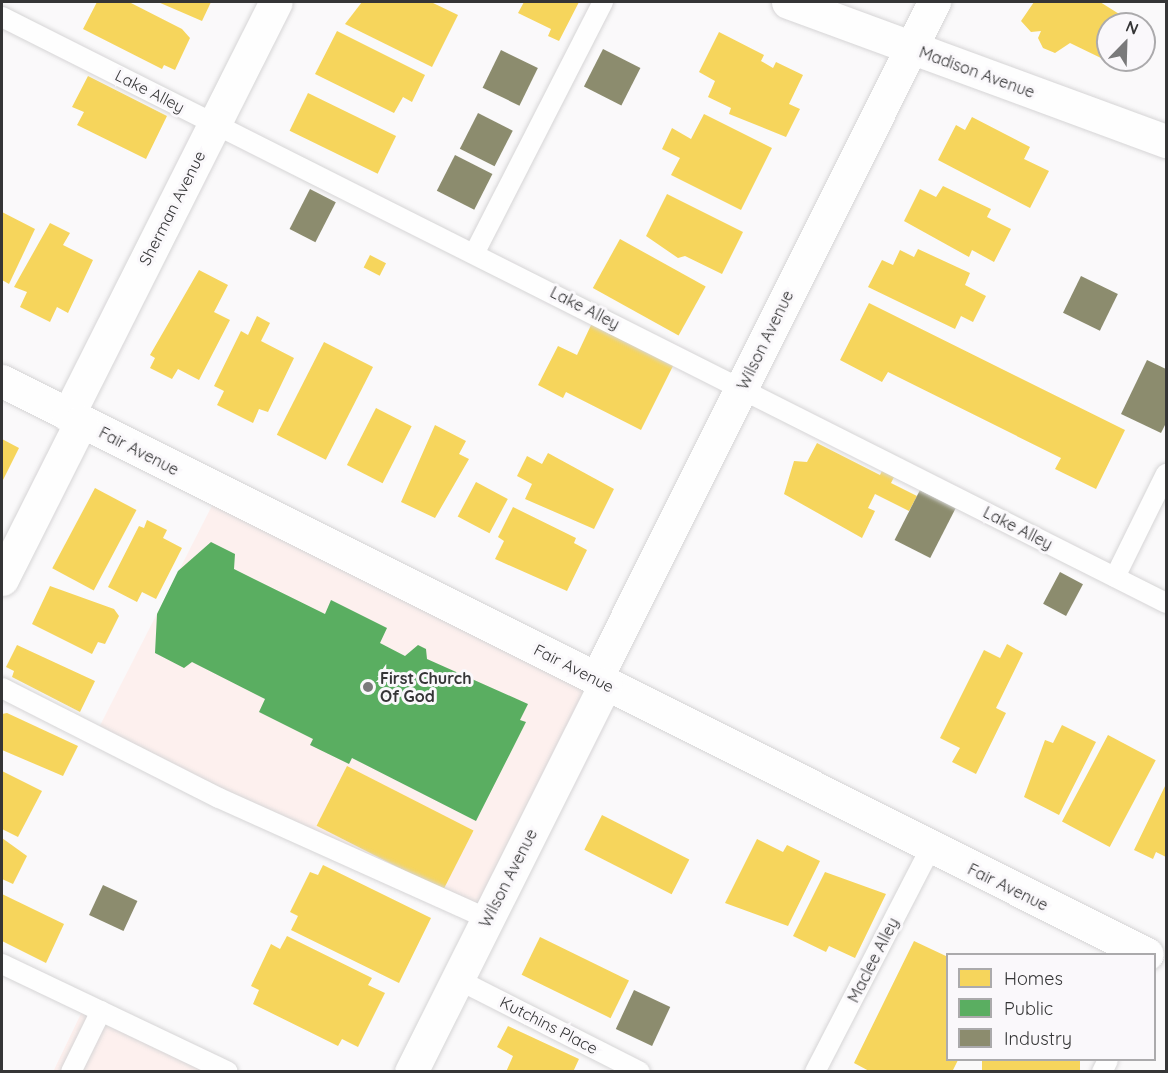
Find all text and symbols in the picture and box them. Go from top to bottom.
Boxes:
north arrow [1096,12,1156,72]
text: N [1123,16,1142,39]
street label: Madison Avenue [917,42,1037,102]
street label: Lake Alley [112,65,188,117]
street label: Sherman Avenue [135,148,209,268]
street label: Lake Alley [547,282,623,334]
street label: Wilson Avenue [733,287,797,393]
street label: Fair Avenue [96,423,182,479]
street label: Lake Alley [980,502,1056,554]
street label: Fair Avenue [531,640,617,696]
place label: First Church Of God [380,668,472,706]
marker: First Church Of God [361,680,375,694]
street label: Wilson Avenue [475,825,541,931]
street label: Fair Avenue [965,859,1051,915]
street label: Maclee Alley [843,914,903,1006]
legend [946,953,1156,1061]
text: Homes [1004,967,1063,990]
street label: Kutchins Place [497,992,601,1058]
text: Public [1004,997,1053,1020]
text: Industry [1004,1027,1072,1050]

